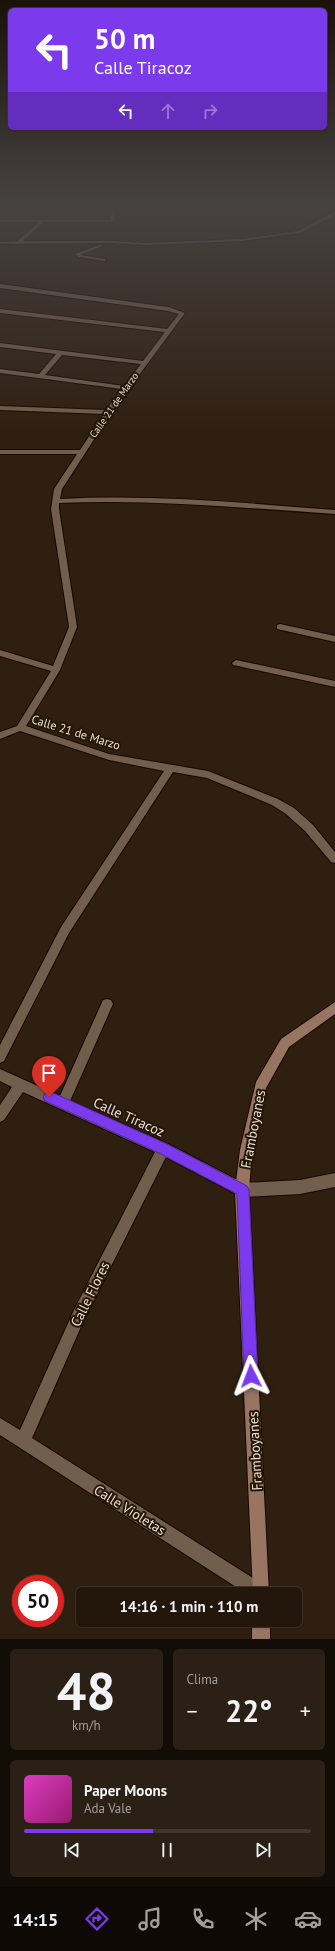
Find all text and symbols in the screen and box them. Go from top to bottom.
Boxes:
text: 50 m [94,20,155,57]
icon: left [28,24,80,76]
text: Calle Tiracoz [94,56,192,79]
icon: left [115,100,137,122]
icon: ahead [157,100,179,122]
icon: right [199,100,221,122]
street label: Calle 21 de Marzo [87,370,141,440]
street label: Calle 21 de Marzo [30,711,122,753]
pin [32,1056,66,1097]
icon: arrive [38,1062,60,1084]
street label: Framboyanes [237,1088,269,1170]
street label: Calle Tiracoz [91,1093,167,1141]
street label: Calle Flores [66,1258,114,1330]
position arrow [230,1355,272,1397]
street label: Framboyanes [244,1411,266,1491]
street label: Calle Violetas [91,1481,169,1539]
speed limit sign: 50 [12,1575,64,1627]
text: 14:16 · 1 min · 110 m [120,1597,258,1616]
text: 48 [57,1657,116,1724]
text: Clima [187,1671,218,1688]
text: 22° [225,1691,272,1730]
text: − [187,1697,198,1725]
text: + [300,1697,311,1725]
text: km/h [72,1717,101,1734]
text: Paper Moons [84,1781,167,1800]
text: Ada Vale [84,1800,132,1817]
icon: previous [61,1839,83,1861]
icon: pause [156,1839,178,1861]
icon: next [252,1839,274,1861]
icon: directions [83,1905,111,1933]
icon: music [136,1905,164,1933]
icon: phone [189,1905,217,1933]
icon: climate [242,1905,270,1933]
icon: car [294,1905,322,1933]
text: 14:15 [12,1908,58,1931]

